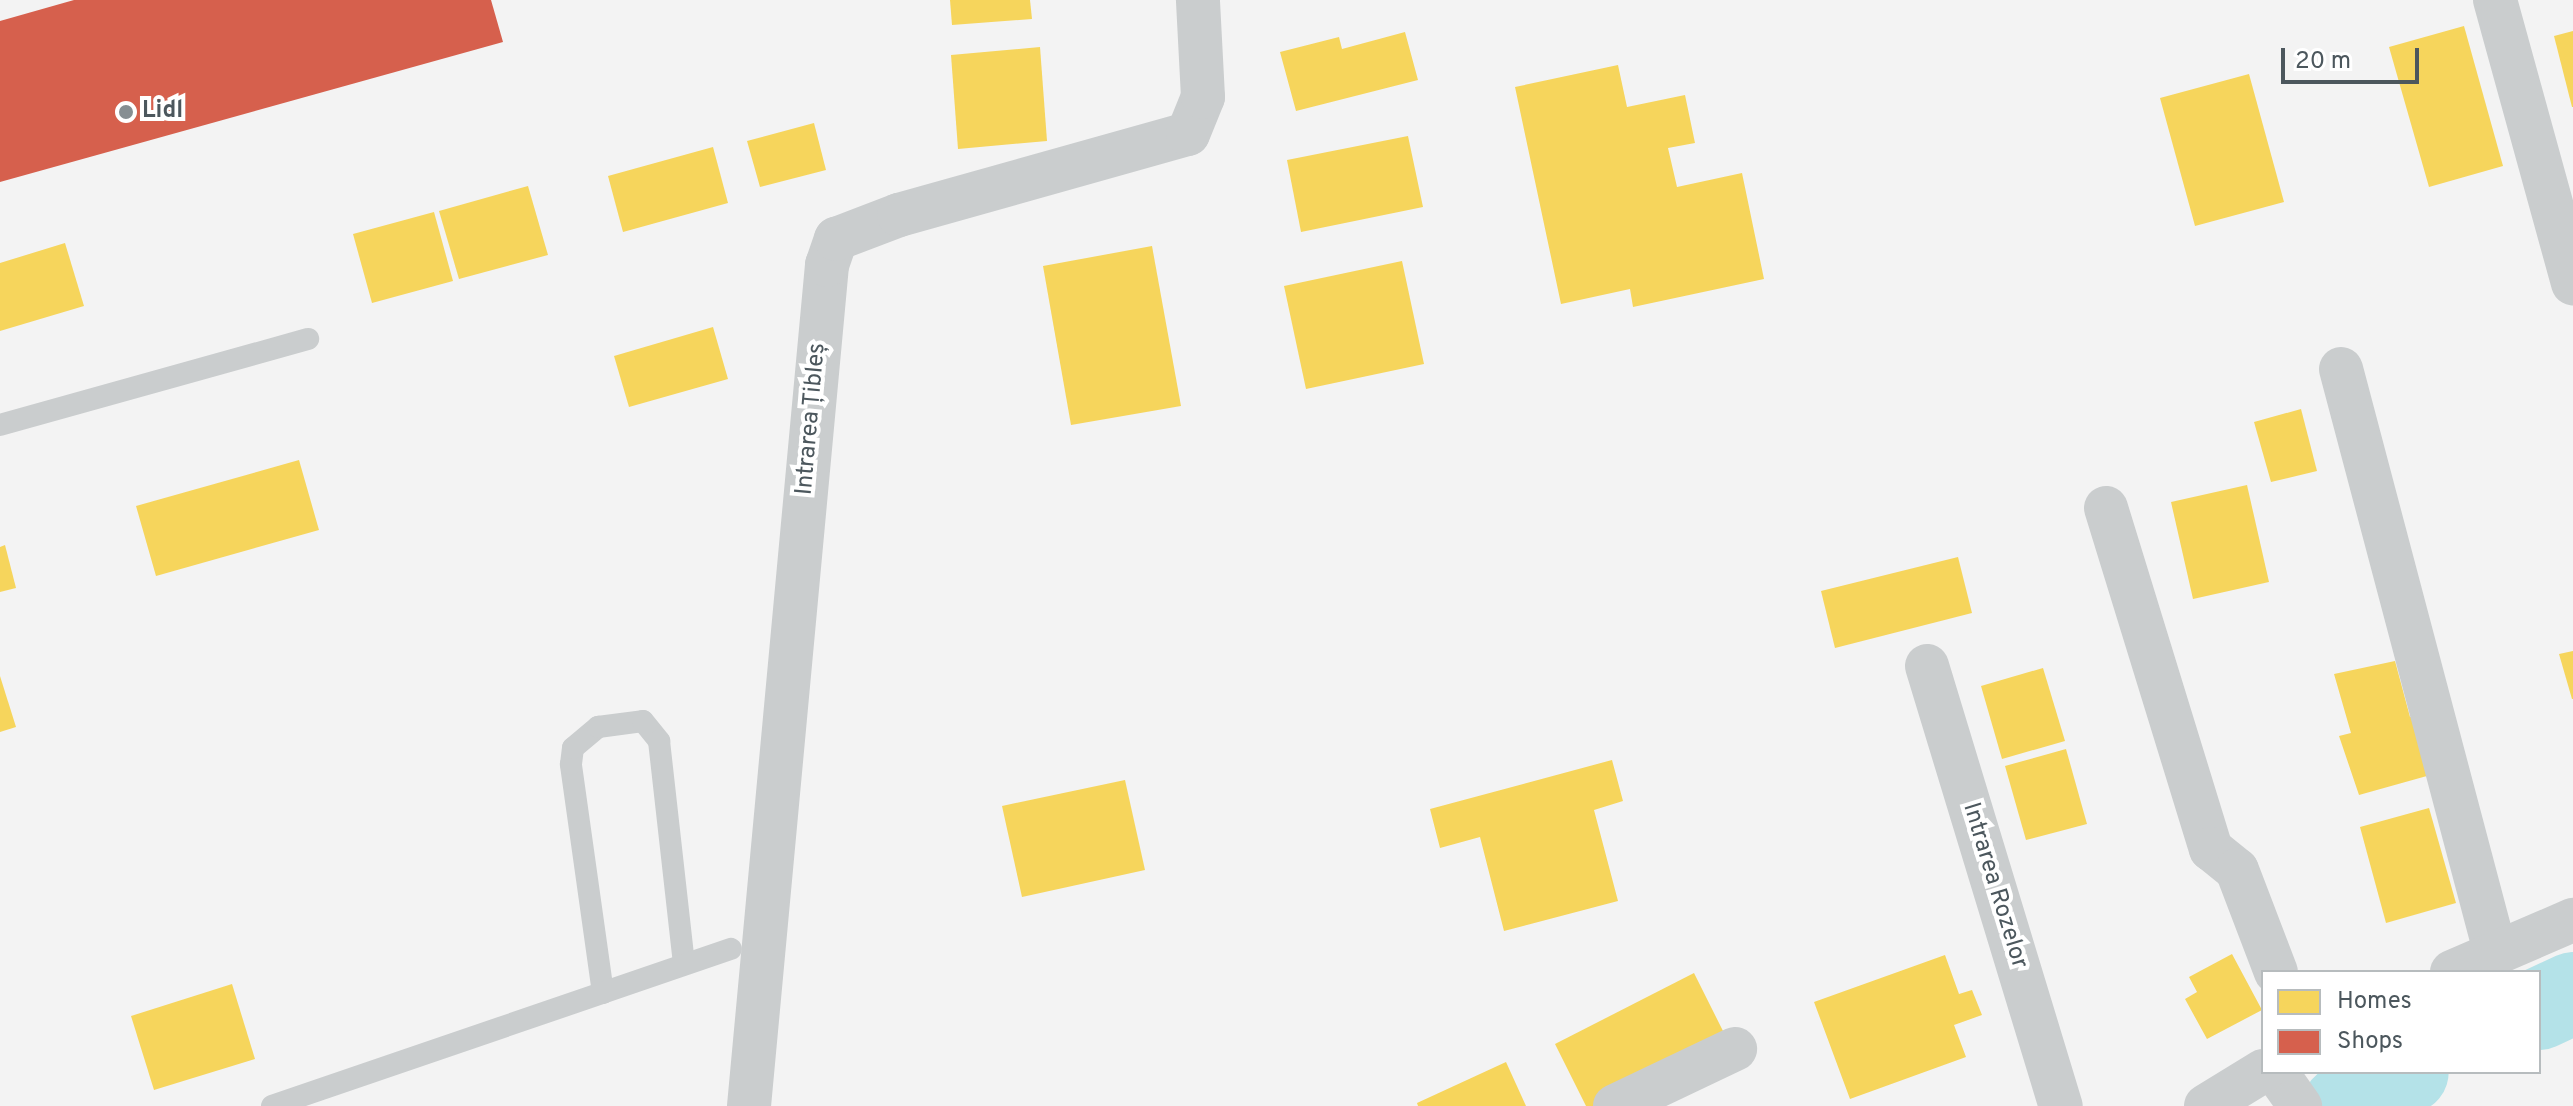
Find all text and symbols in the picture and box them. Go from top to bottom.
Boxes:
scale bar [2285,32,2423,82]
text: 20 m [2295,47,2351,77]
place label: Lidl [142,98,183,126]
marker: Lidl [117,103,135,121]
street label: Intrarea Țibleș [791,341,833,497]
street label: Intrarea Rozelor [1955,800,2033,972]
legend [2261,970,2541,1074]
text: Homes [2337,987,2412,1017]
text: Shops [2337,1027,2403,1057]

